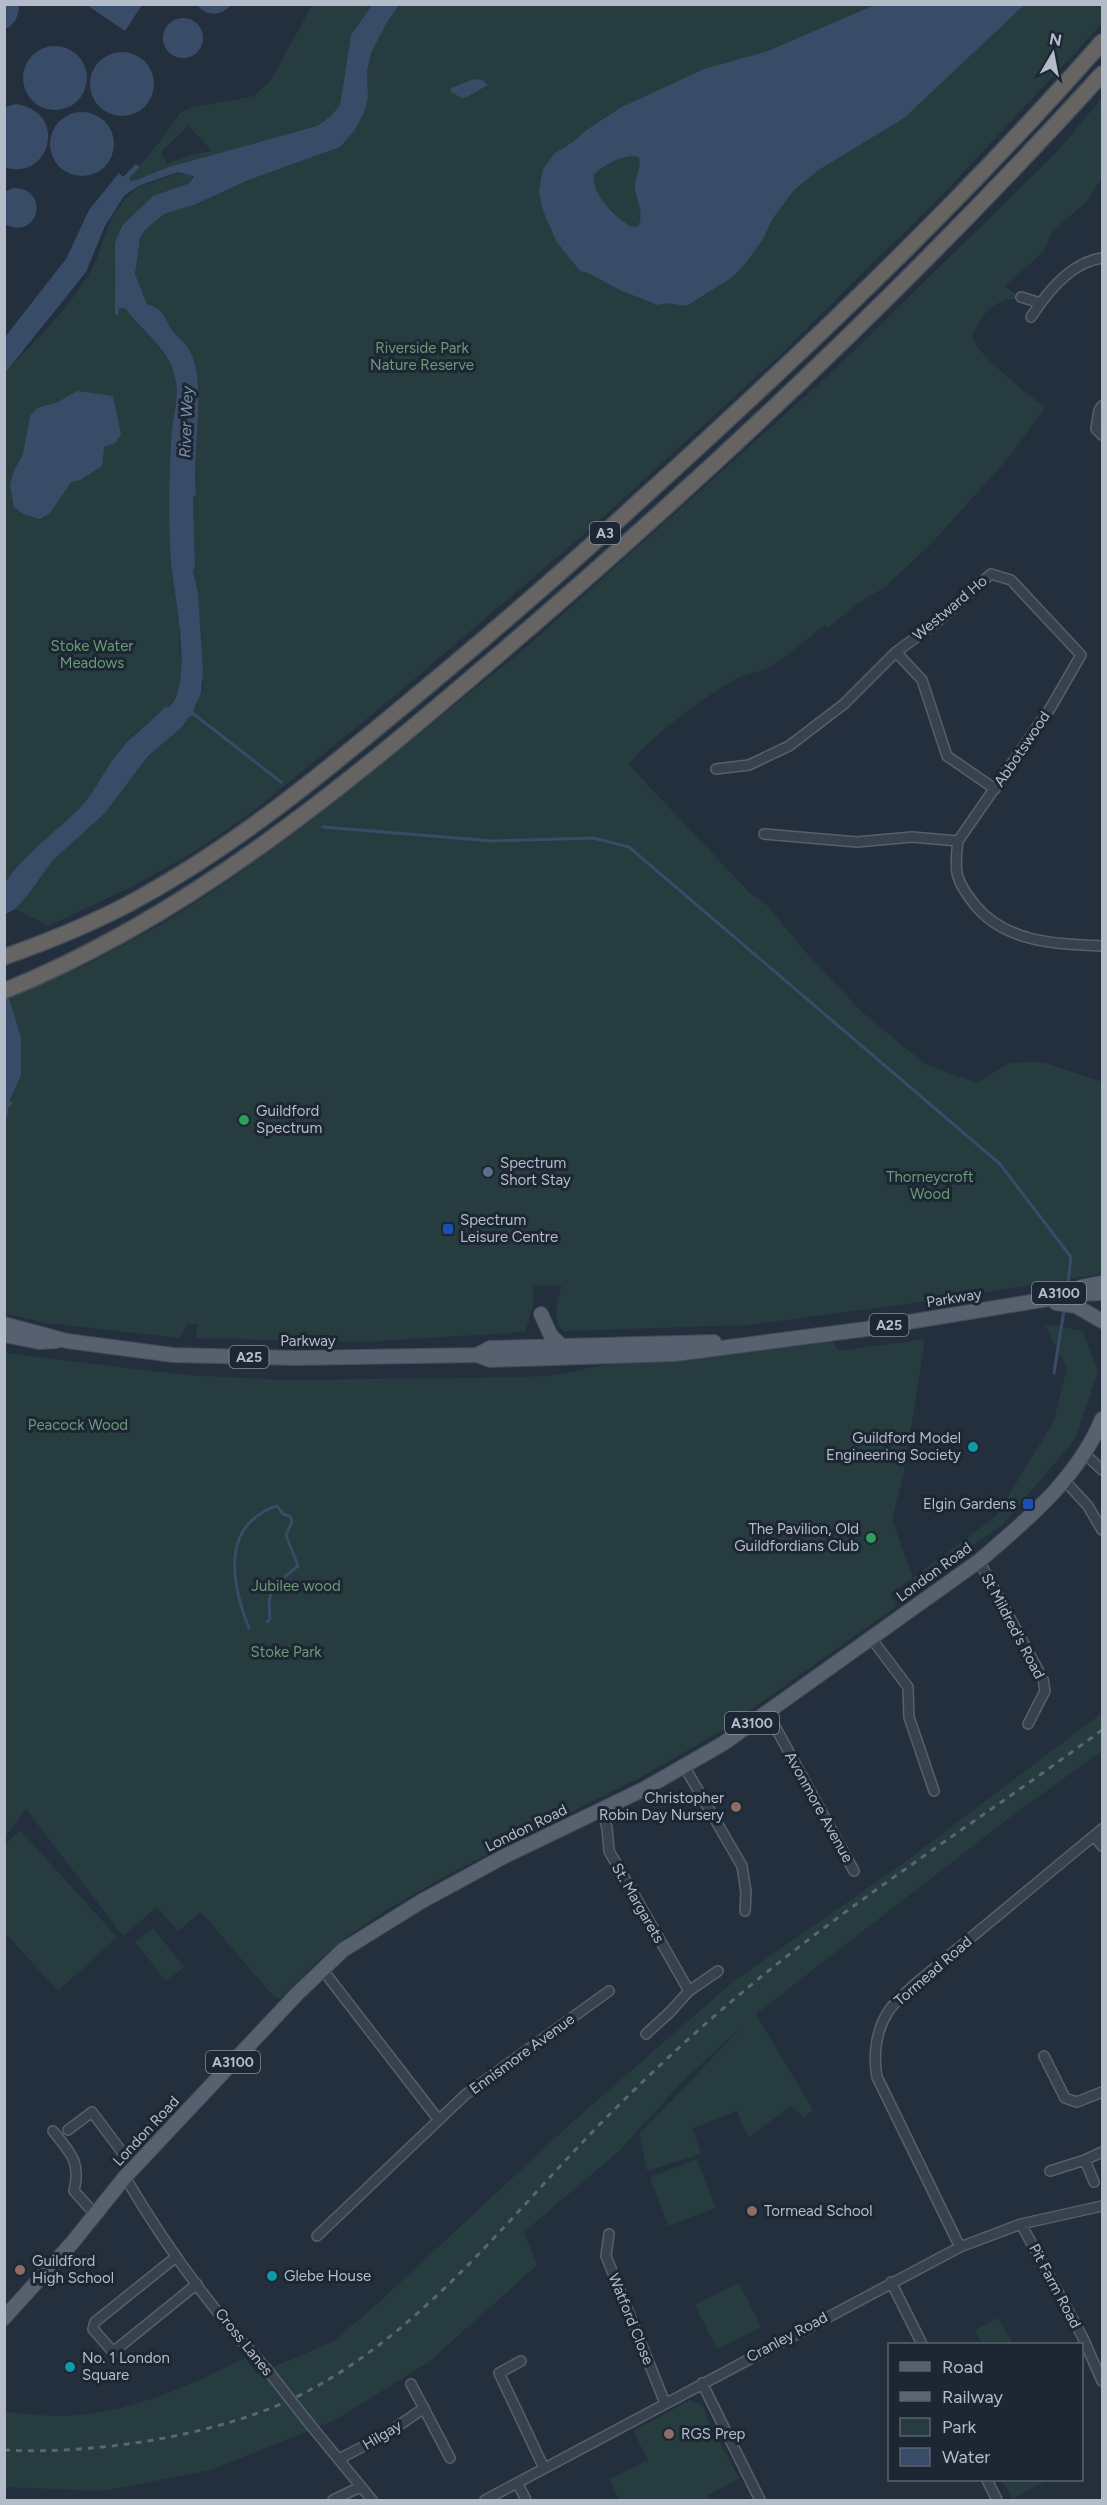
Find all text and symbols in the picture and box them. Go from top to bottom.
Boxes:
north arrow [1023,24,1083,84]
text: N [1048,29,1063,50]
park label: Riverside Park Nature Reserve [370,339,474,374]
water label: River Wey [175,385,197,458]
road number: A3 [590,522,620,544]
street label: Westward Ho [909,572,991,644]
park label: Stoke Water Meadows [51,637,133,672]
street label: Abbotswood [990,708,1054,790]
place label: Guildford Spectrum [256,1102,322,1137]
marker: Guildford Spectrum [237,1113,251,1127]
place label: Spectrum Short Stay [500,1154,571,1189]
marker: Spectrum Short Stay [481,1165,495,1179]
park label: Thorneycroft Wood [886,1168,974,1203]
place label: Spectrum Leisure Centre [460,1211,558,1246]
marker: Spectrum Leisure Centre [441,1222,455,1236]
road number: A3100 [1032,1282,1086,1304]
street label: Parkway [925,1285,983,1311]
road number: A25 [870,1314,908,1336]
street label: Parkway [280,1332,336,1350]
road number: A25 [230,1346,268,1368]
park label: Peacock Wood [28,1416,128,1434]
place label: Guildford Model Engineering Society [826,1429,961,1464]
marker: Guildford Model Engineering Society [966,1440,980,1454]
place label: Elgin Gardens [923,1495,1016,1513]
marker: Elgin Gardens [1021,1497,1035,1511]
place label: The Pavilion, Old Guildfordians Club [734,1520,859,1555]
marker: The Pavilion, Old Guildfordians Club [864,1531,878,1545]
street label: London Road [893,1539,975,1605]
street label: St Mildred's Road [978,1570,1048,1682]
park label: Jubilee wood [251,1577,341,1595]
park label: Stoke Park [250,1643,322,1661]
road number: A3100 [725,1712,779,1734]
street label: Avonmore Avenue [781,1748,857,1866]
place label: Christopher Robin Day Nursery [599,1789,724,1824]
street label: London Road [482,1800,570,1856]
marker: Christopher Robin Day Nursery [729,1800,743,1814]
street label: St. Margarets [608,1860,668,1946]
street label: Tormead Road [891,1932,975,2010]
street label: Ennismore Avenue [466,2010,578,2098]
road number: A3100 [206,2051,260,2073]
street label: London Road [109,2092,183,2170]
place label: Tormead School [764,2202,873,2220]
marker: Tormead School [745,2204,759,2218]
street label: Pit Farm Road [1025,2241,1085,2331]
place label: Guildford High School [32,2252,114,2287]
marker: Guildford High School [13,2263,27,2277]
place label: Glebe House [284,2267,371,2285]
marker: Glebe House [265,2269,279,2283]
street label: Watford Close [605,2271,657,2367]
street label: Cross Lanes [211,2305,277,2379]
street label: Cranley Road [743,2308,831,2366]
legend [888,2343,1083,2481]
place label: No. 1 London Square [82,2349,170,2384]
text: Road [942,2356,983,2378]
marker: No. 1 London Square [63,2360,77,2374]
text: Railway [942,2386,1004,2408]
street label: Hilgay [359,2416,405,2454]
text: Park [942,2416,977,2438]
place label: RGS Prep [681,2425,746,2443]
marker: RGS Prep [662,2427,676,2441]
text: Water [942,2446,990,2468]

